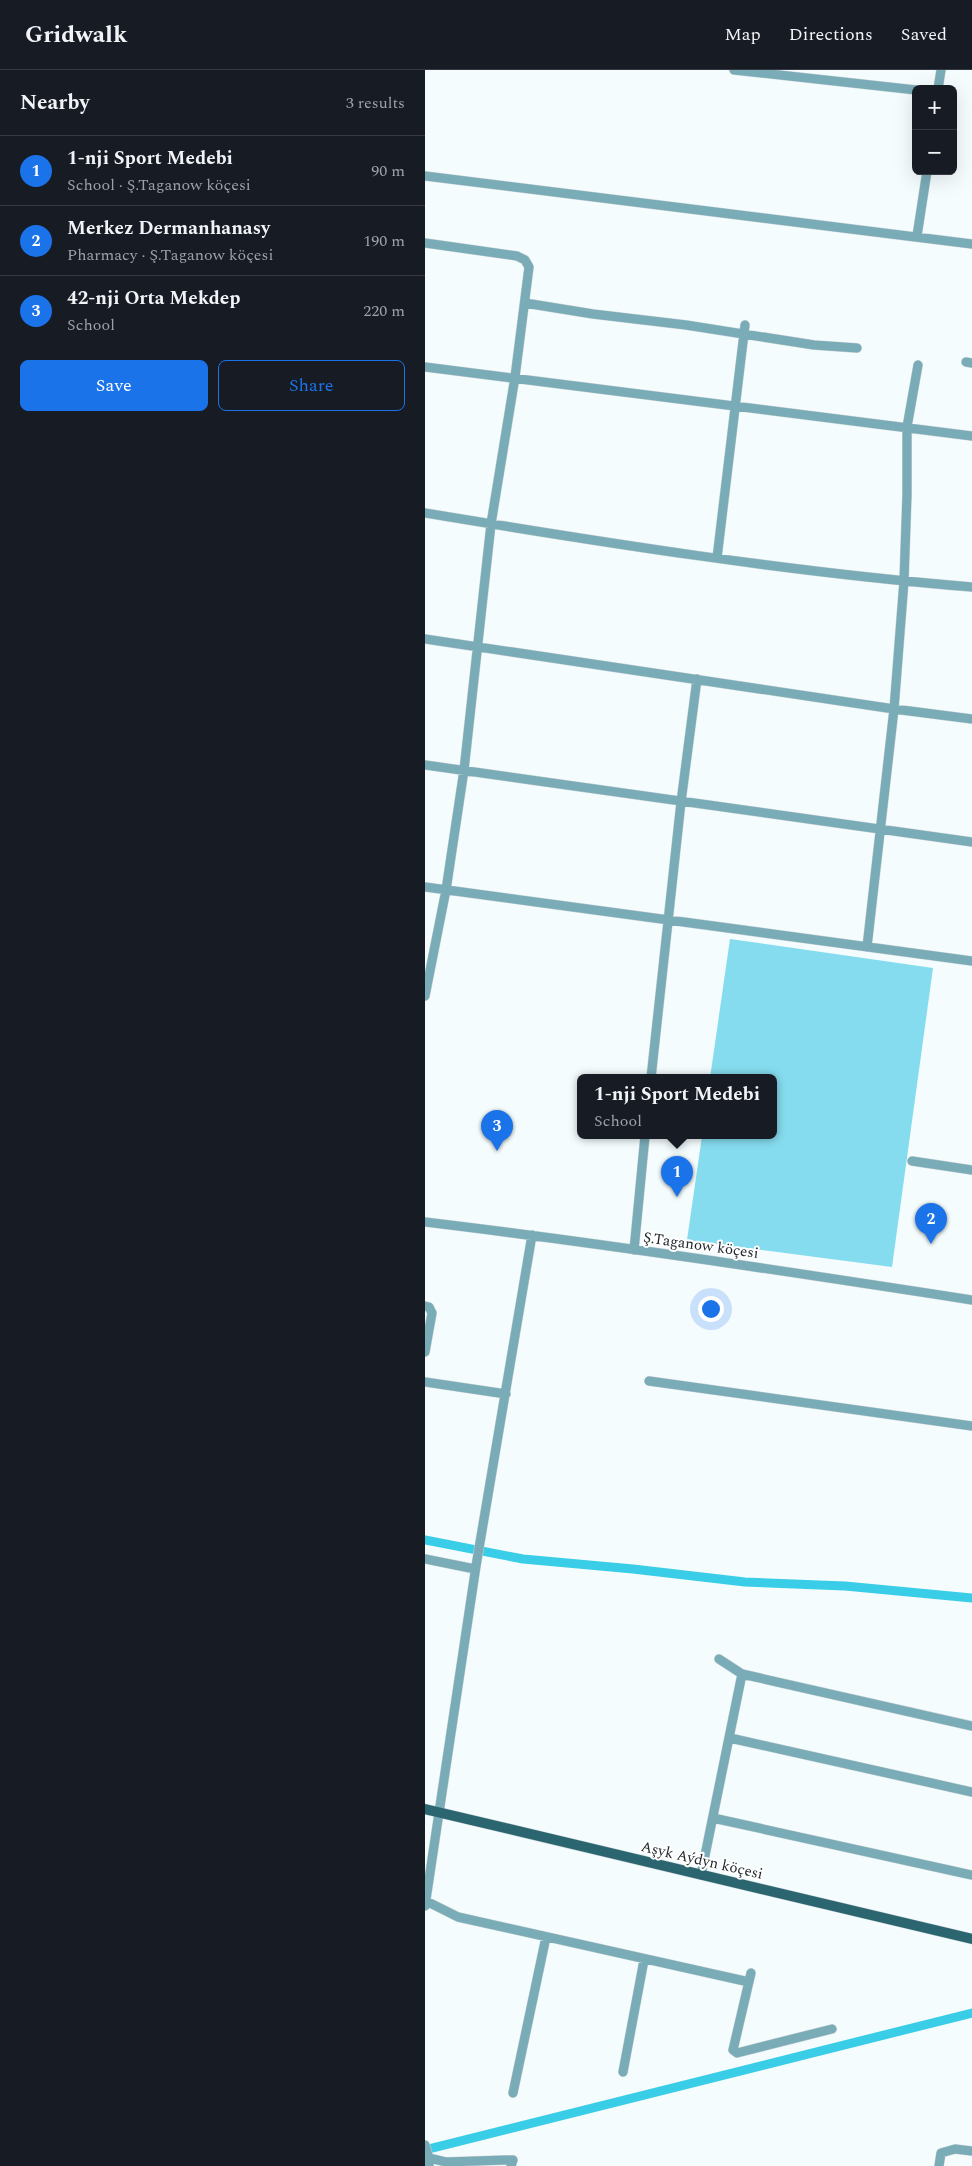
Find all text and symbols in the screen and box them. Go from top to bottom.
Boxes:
text: Gridwalk [25,17,127,53]
text: Map [725,21,761,48]
text: Directions [789,21,873,48]
text: Saved [901,21,947,48]
map controls [912,85,957,175]
button: + [912,85,957,130]
text: Nearby [20,87,90,119]
text: 3 results [346,91,405,115]
button: − [912,130,957,175]
text: 1-nji Sport Medebi [67,144,233,173]
text: 1 [32,159,40,183]
text: 90 m [371,159,405,183]
text: School · Ş.Taganow köçesi [67,173,251,197]
text: Merkez Dermanhanasy [67,214,270,243]
text: 2 [32,229,40,253]
text: 190 m [363,229,405,253]
text: Pharmacy · Ş.Taganow köçesi [67,243,273,267]
text: 42-nji Orta Mekdep [67,284,240,313]
text: 3 [32,299,40,323]
text: 220 m [363,299,405,323]
text: School [67,313,115,337]
button: Save [20,360,208,411]
button: Share [218,360,405,411]
popup [577,1074,777,1139]
text: 1-nji Sport Medebi [594,1080,760,1109]
text: School [594,1109,642,1133]
pin: 3 [481,1110,513,1151]
pin: 1 [661,1156,693,1197]
pin: 2 [915,1203,947,1244]
street label: Ş.Taganow köçesi [642,1226,760,1265]
your location [698,1296,724,1322]
street label: Aşyk Aýdyn köçesi [639,1835,765,1886]

